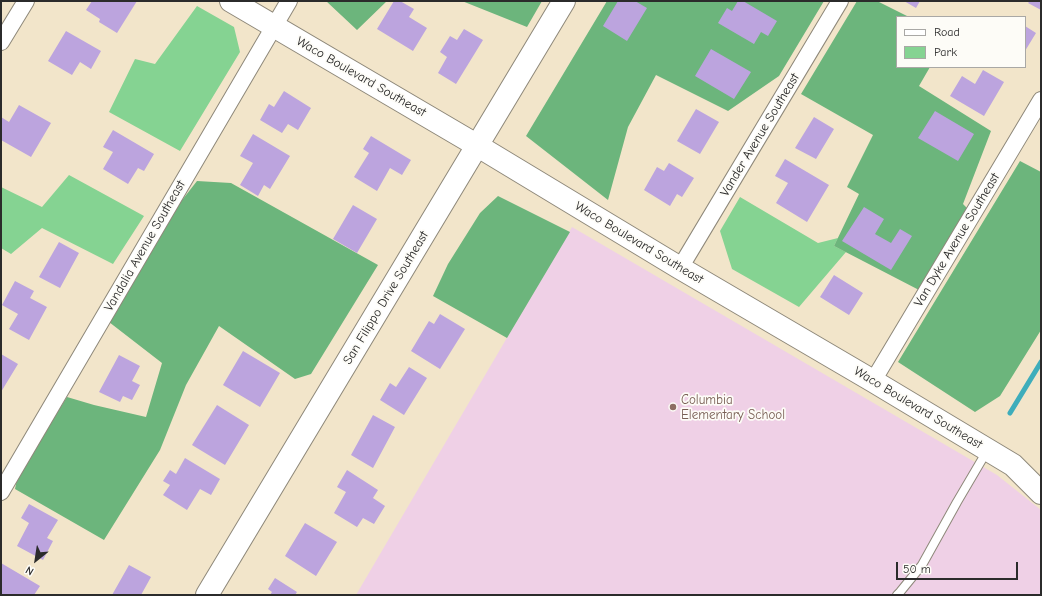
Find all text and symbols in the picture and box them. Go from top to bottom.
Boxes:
legend [896,16,1026,68]
text: Road [934,25,960,39]
street label: Waco Boulevard Southeast [293,33,429,121]
text: Park [934,45,957,59]
street label: Vander Avenue Southeast [717,71,803,199]
street label: Van Dyke Avenue Southeast [911,170,1003,310]
street label: Vandalia Avenue Southeast [101,178,189,314]
street label: Waco Boulevard Southeast [572,198,706,288]
street label: San Filippo Drive Southeast [340,229,432,367]
street label: Waco Boulevard Southeast [851,363,985,453]
place label: Columbia Elementary School [681,392,785,423]
marker: Columbia Elementary School [668,402,678,412]
north arrow [16,540,56,580]
scale bar [898,554,1020,580]
text: 50 m [903,562,931,576]
text: N [23,563,36,578]

